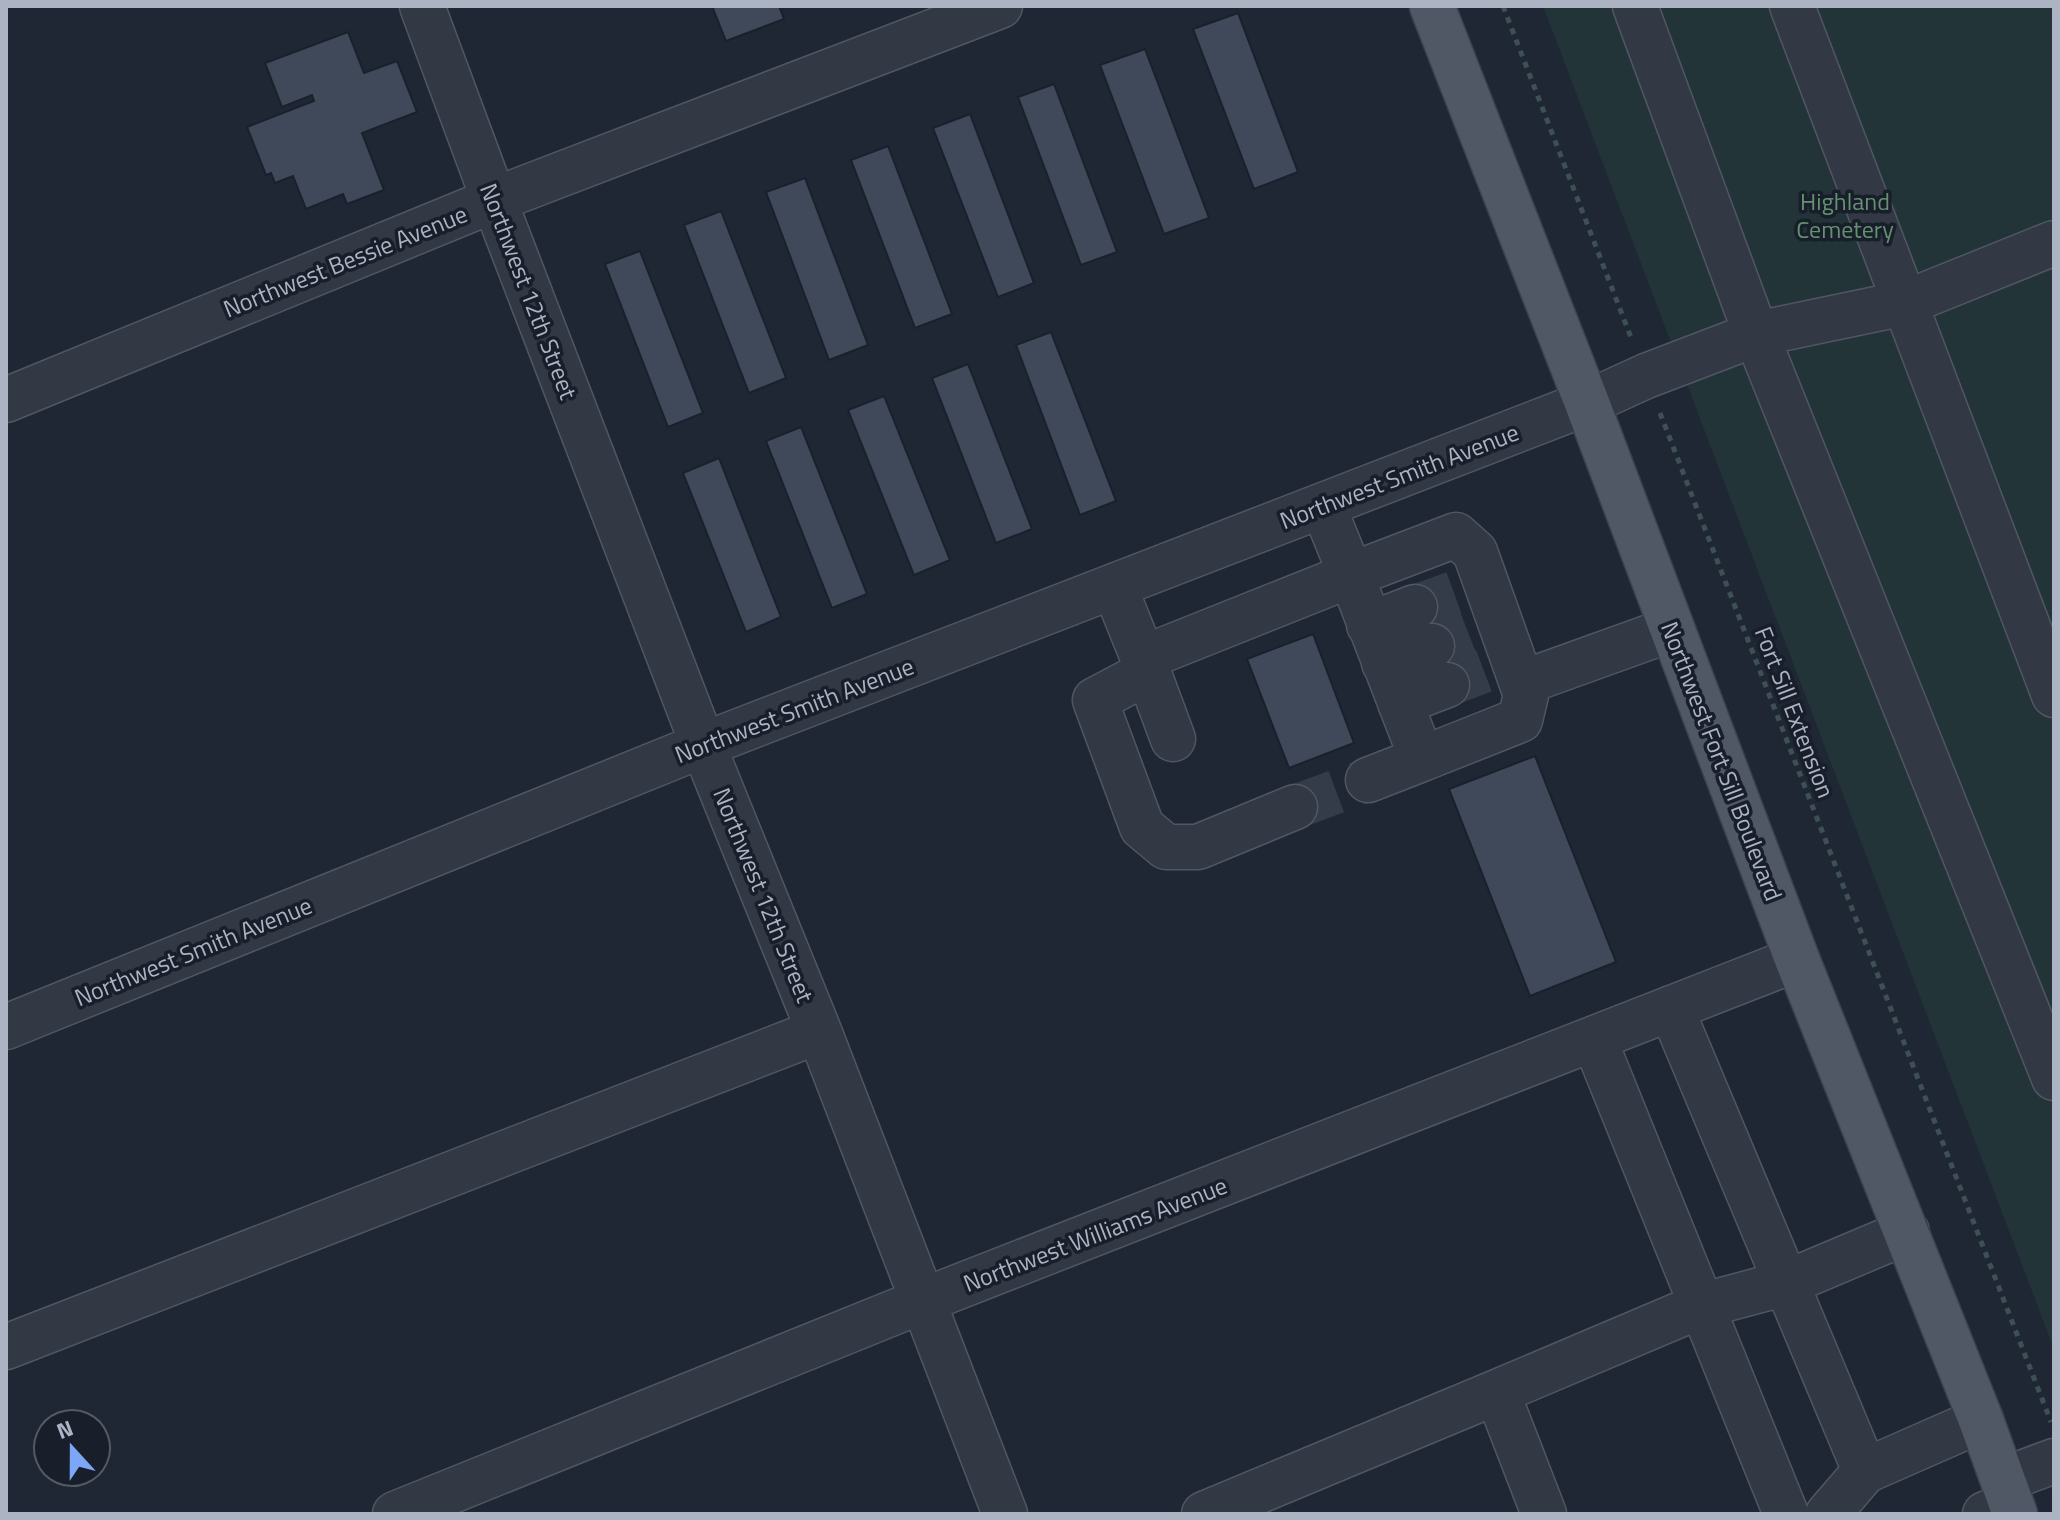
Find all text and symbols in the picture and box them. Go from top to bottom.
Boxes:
street label: Northwest 12th Street [471,178,587,405]
park label: Highland Cemetery [1796,183,1894,247]
street label: Northwest Bessie Avenue [218,196,472,326]
street label: Northwest Smith Avenue [1274,414,1524,538]
street label: Northwest Fort Sill Boulevard [1652,616,1792,906]
street label: Fort Sill Extension [1746,621,1844,803]
street label: Northwest Smith Avenue [669,648,919,772]
street label: Northwest 12th Street [704,782,824,1008]
street label: Northwest Smith Avenue [69,887,317,1015]
street label: Northwest Williams Avenue [958,1167,1232,1301]
north arrow [32,1408,112,1488]
text: N [52,1411,78,1448]

